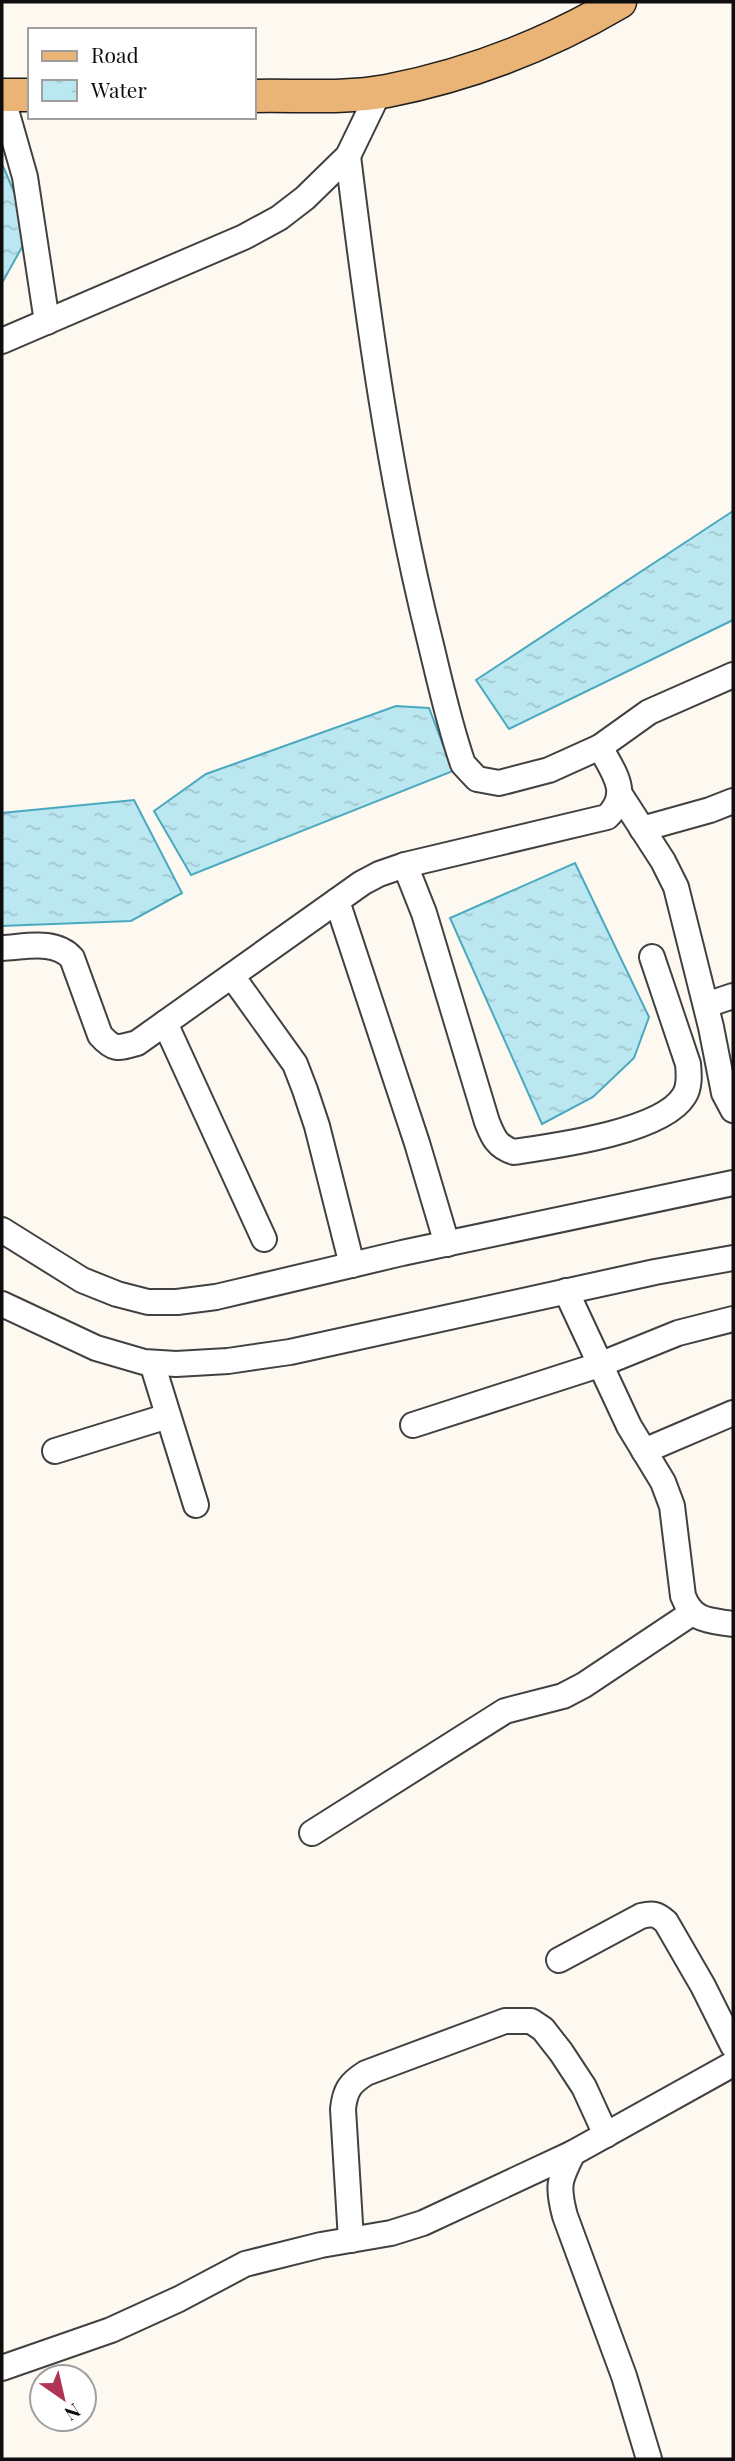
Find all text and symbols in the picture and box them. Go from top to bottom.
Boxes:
legend [28,28,256,119]
text: Road [91,40,139,68]
text: Water [90,75,147,103]
north arrow [28,2363,98,2433]
text: N [60,2398,86,2428]

